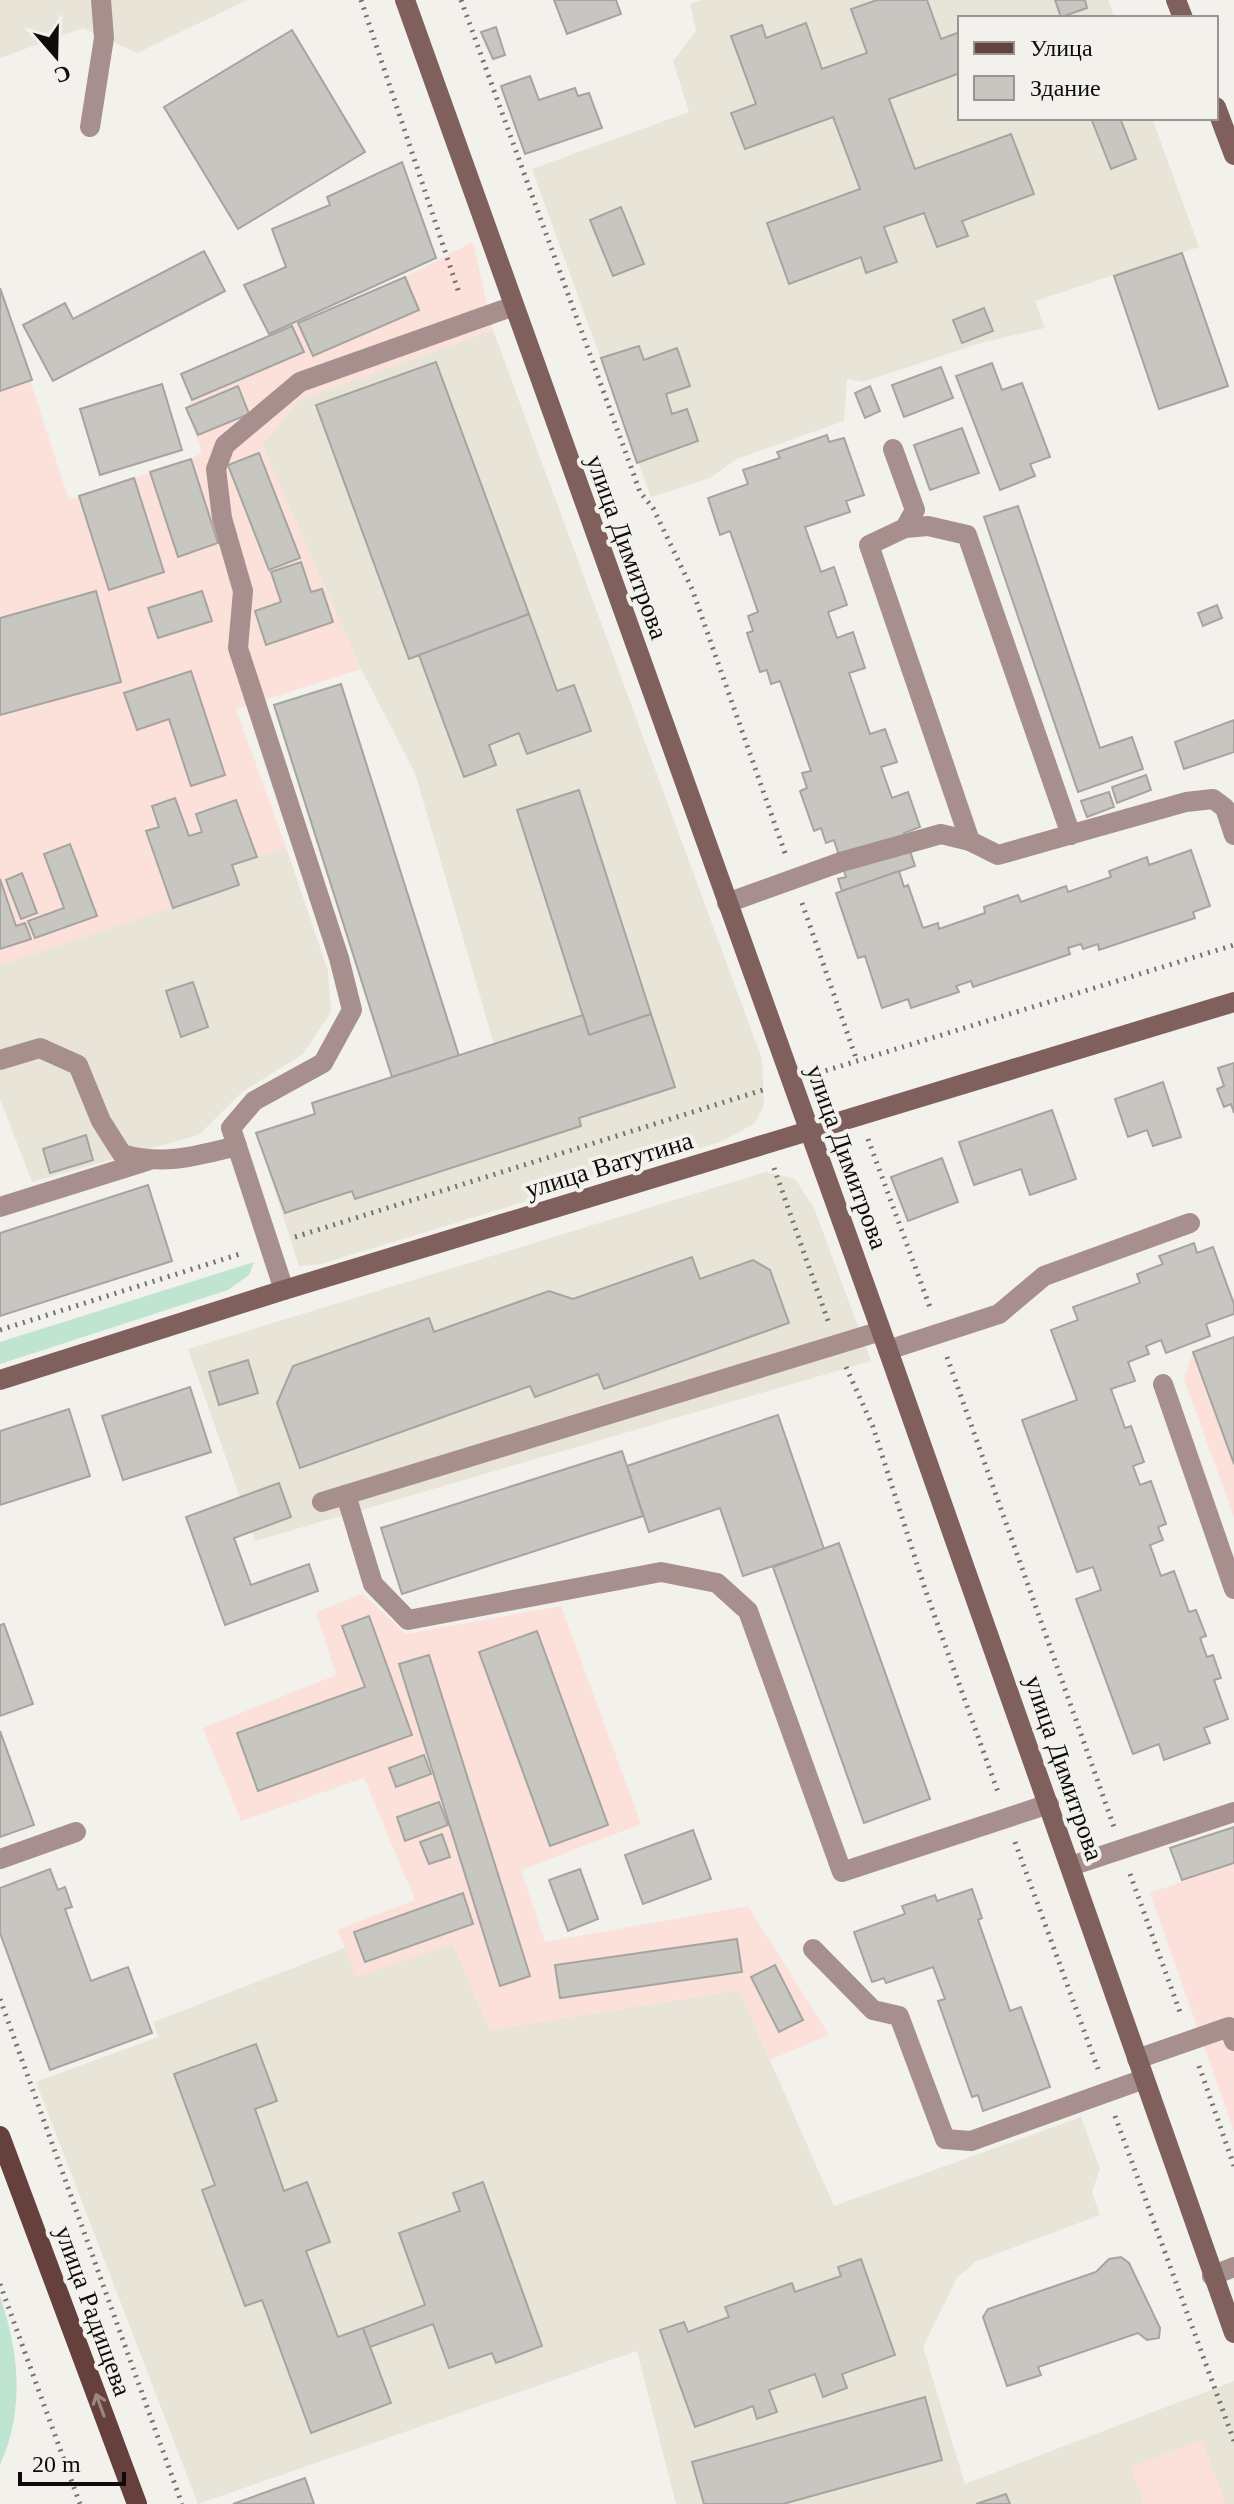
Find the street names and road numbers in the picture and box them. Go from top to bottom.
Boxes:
street label: улица Димитрова [580,451,674,643]
street label: улица Димитрова [800,1061,894,1253]
street label: улица Ватутина [522,1126,697,1204]
street label: улица Димитрова [1019,1672,1109,1865]
street label: улица Радищева [49,2222,137,2400]

